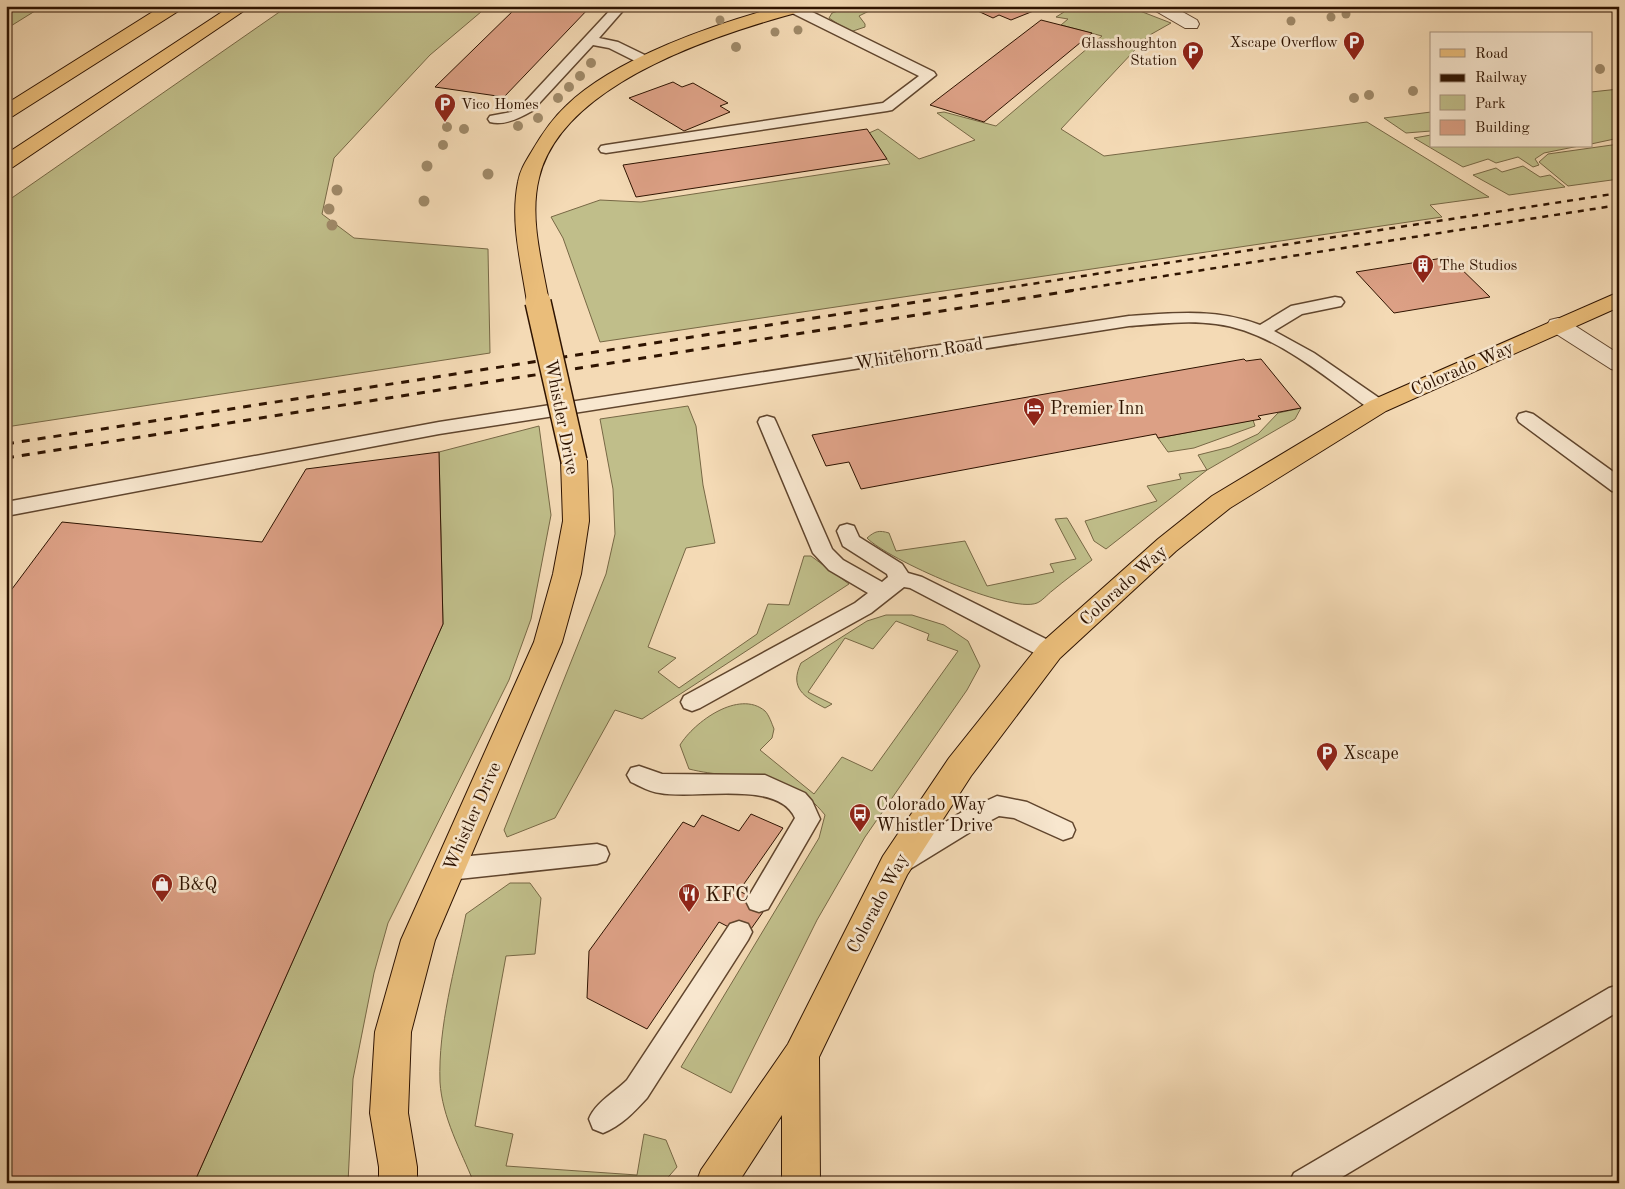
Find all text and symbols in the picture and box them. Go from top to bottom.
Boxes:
parking icon: Xscape Overflow [1342,30,1366,61]
legend [1430,32,1592,148]
place label: Xscape Overflow [1230,36,1338,51]
place label: Glasshoughton Station [1081,37,1177,69]
parking icon: Glasshoughton Station [1181,40,1205,71]
text: Road [1475,47,1509,62]
text: Railway [1475,71,1528,86]
parking icon: Vico Homes [433,92,457,123]
text: Park [1475,97,1506,112]
place label: Vico Homes [461,98,539,113]
text: Building [1475,121,1530,136]
building icon: The Studios [1411,253,1435,284]
place label: The Studios [1439,259,1517,274]
street label: Whitehorn Road [854,335,984,373]
street label: Colorado Way [1408,338,1517,400]
street label: Whistler Drive [541,358,581,476]
hotel icon: Premier Inn [1022,396,1046,427]
place label: Premier Inn [1050,400,1145,418]
street label: Colorado Way [1077,542,1171,629]
parking icon: Xscape [1315,741,1339,772]
place label: Xscape [1343,745,1399,763]
street label: Whistler Drive [441,759,505,873]
place label: Colorado Way Whistler Drive [876,796,993,835]
bus stop icon: Colorado Way Whistler Drive [848,802,872,833]
street label: Colorado Way [844,850,912,956]
shop icon: B&Q [150,872,174,903]
place label: B&Q [178,876,217,894]
restaurant icon: KFC [677,882,701,913]
place label: KFC [705,885,749,906]

